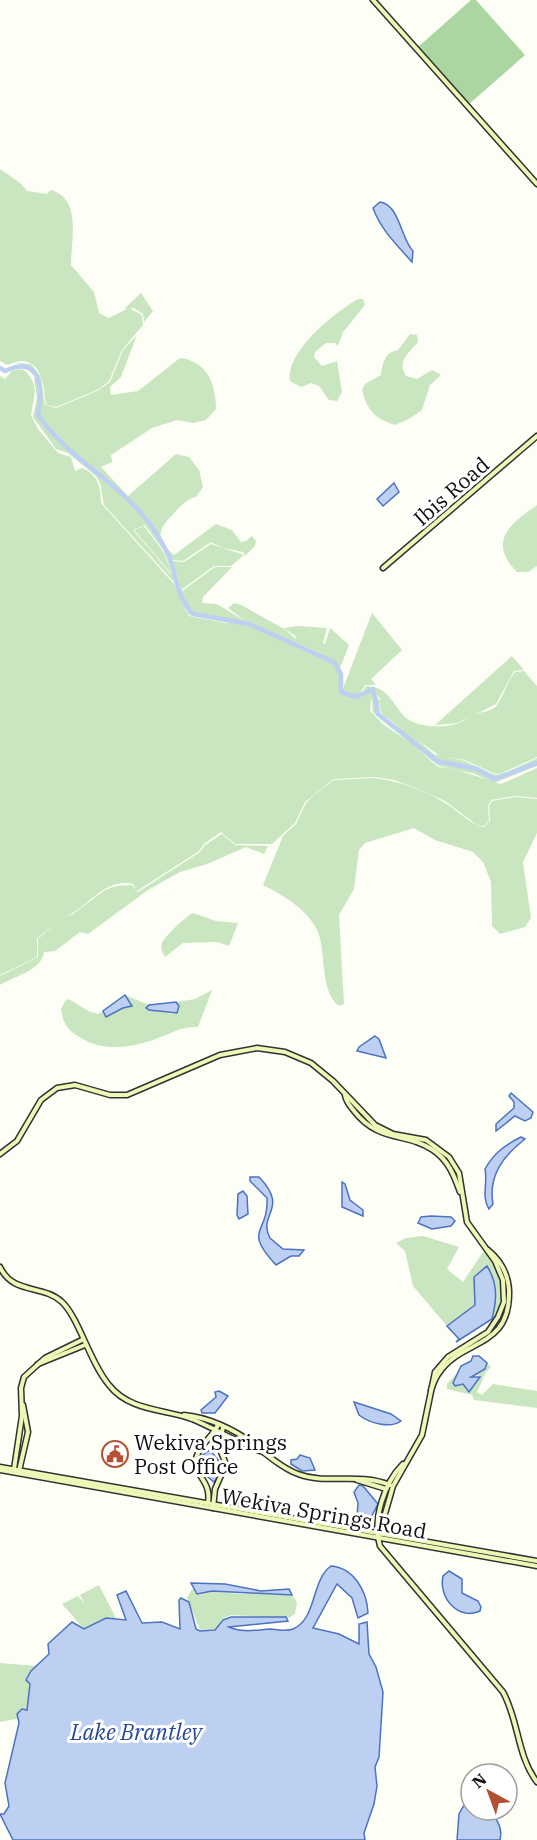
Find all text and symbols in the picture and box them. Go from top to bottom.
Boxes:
street label: Ibis Road [407,450,495,532]
place label: Wekiva Springs Post Office [134,1428,287,1480]
public building icon: Wekiva Springs Post Office [100,1439,130,1469]
street label: Wekiva Springs Road [219,1481,429,1545]
water label: Lake Brantley [70,1717,203,1746]
north arrow [459,1762,519,1822]
text: N [468,1769,490,1792]

